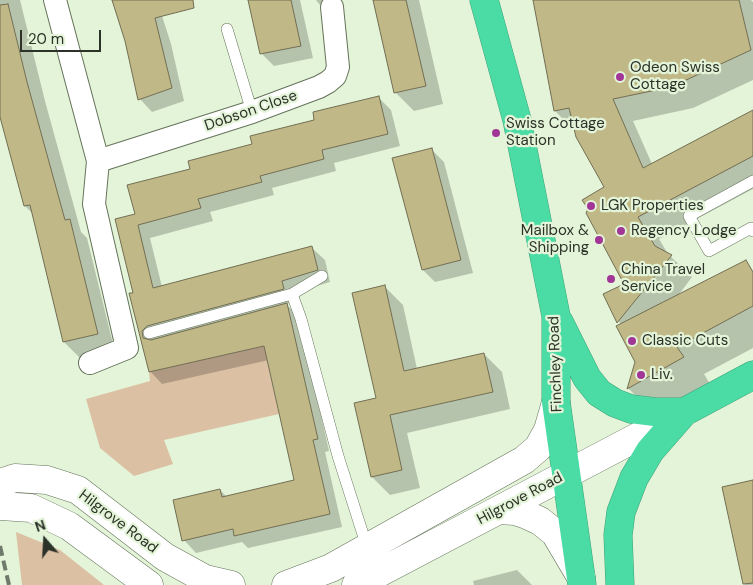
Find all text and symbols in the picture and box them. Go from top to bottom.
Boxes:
scale bar [22,20,104,52]
text: 20 m [28,29,64,49]
place label: Odeon Swiss Cottage [630,59,720,94]
marker: Odeon Swiss Cottage [614,71,626,83]
street label: Dobson Close [202,87,300,135]
place label: Swiss Cottage Station [506,115,605,150]
marker: Swiss Cottage Station [490,127,502,139]
place label: LGK Properties [601,197,704,215]
marker: LGK Properties [585,200,597,212]
place label: Mailbox & Shipping [521,222,589,257]
place label: Regency Lodge [631,222,737,240]
marker: Regency Lodge [615,225,627,237]
marker: Mailbox & Shipping [593,234,605,246]
place label: China Travel Service [621,261,705,296]
marker: China Travel Service [605,273,617,285]
street label: Finchley Road [545,316,567,412]
place label: Classic Cuts [642,332,728,350]
marker: Classic Cuts [626,335,638,347]
place label: Liv. [651,366,673,384]
marker: Liv. [635,369,647,381]
street label: Hilgrove Road [474,469,566,529]
street label: Hilgrove Road [75,486,161,558]
north arrow [20,515,70,565]
text: N [32,516,48,536]

